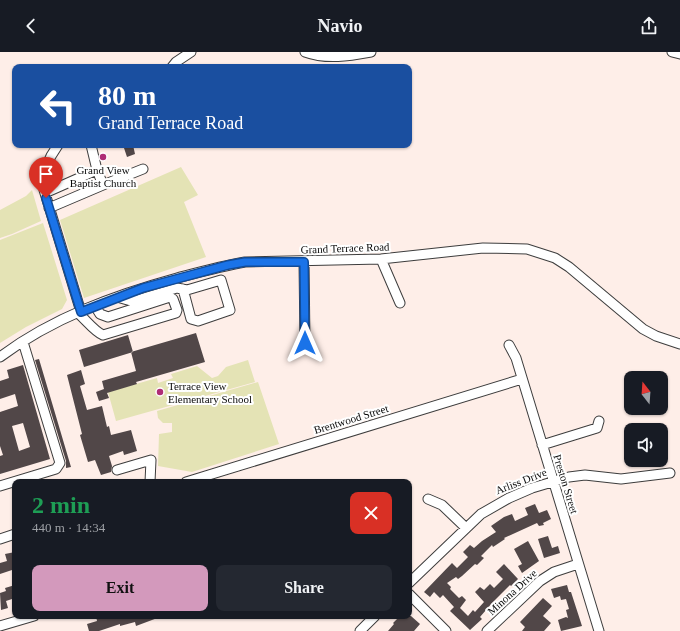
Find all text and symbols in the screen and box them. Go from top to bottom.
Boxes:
icon: back [20,15,42,37]
icon: share [638,15,660,37]
text: Navio [318,16,363,36]
icon: left [32,80,84,132]
text: 80 m [98,80,156,111]
text: Grand Terrace Road [98,113,243,133]
marker: Grand View Baptist Church [98,152,108,162]
pin [29,157,63,198]
icon: arrive [35,163,57,185]
place label: Grand View Baptist Church [70,164,137,189]
street label: Grand Terrace Road [300,240,390,256]
position arrow [284,322,326,364]
north arrow [624,371,668,415]
map controls [624,371,668,467]
place label: Terrace View Elementary School [168,380,252,405]
marker: Terrace View Elementary School [155,387,165,397]
street label: Brentwood Street [312,402,390,436]
button: sound [624,423,668,467]
street label: Preston Street [551,453,581,515]
street label: Arliss Drive [494,466,549,496]
text: 2 min [32,492,90,518]
button: close [350,492,392,534]
text: 440 m · 14:34 [32,520,105,535]
button: Exit [32,565,208,611]
button: Share [216,565,392,611]
street label: Minona Drive [485,567,539,617]

